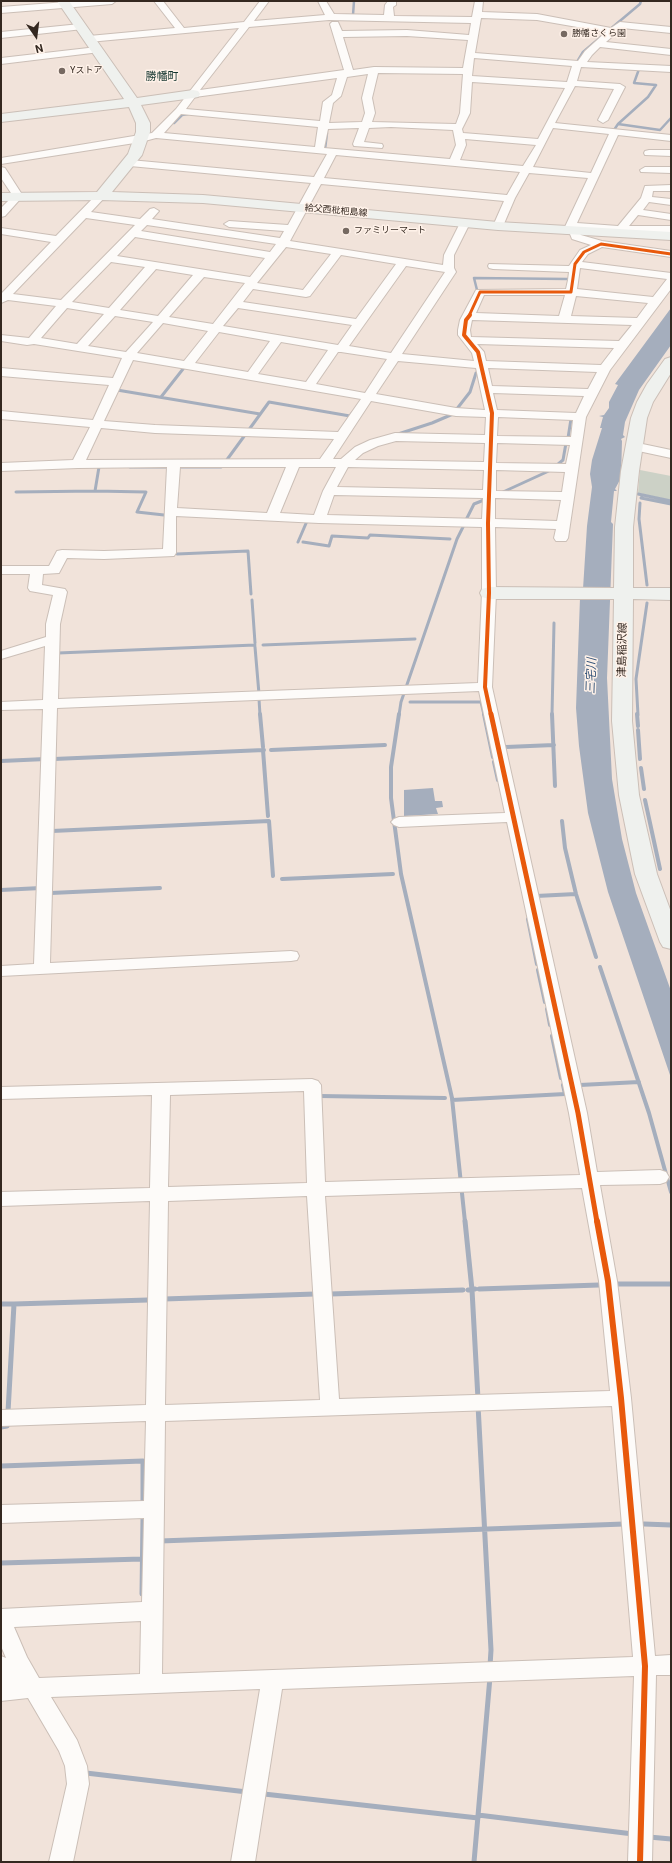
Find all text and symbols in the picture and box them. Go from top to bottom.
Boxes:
north arrow [16,16,56,56]
marker: 勝幡さくら園 [559,29,569,39]
place label: 勝幡さくら園 [572,29,626,39]
text: N [34,41,44,55]
marker: Yストア [57,66,67,76]
place label: Yストア [70,66,102,76]
district label: 勝幡町 [146,70,178,84]
street label: 給父西枇杷島線 [304,203,368,219]
marker: ファミリーマート [341,226,351,236]
place label: ファミリーマート [354,226,426,236]
street label: 津島稲沢線 [616,622,630,678]
water label: 三宅川 [584,658,600,694]

